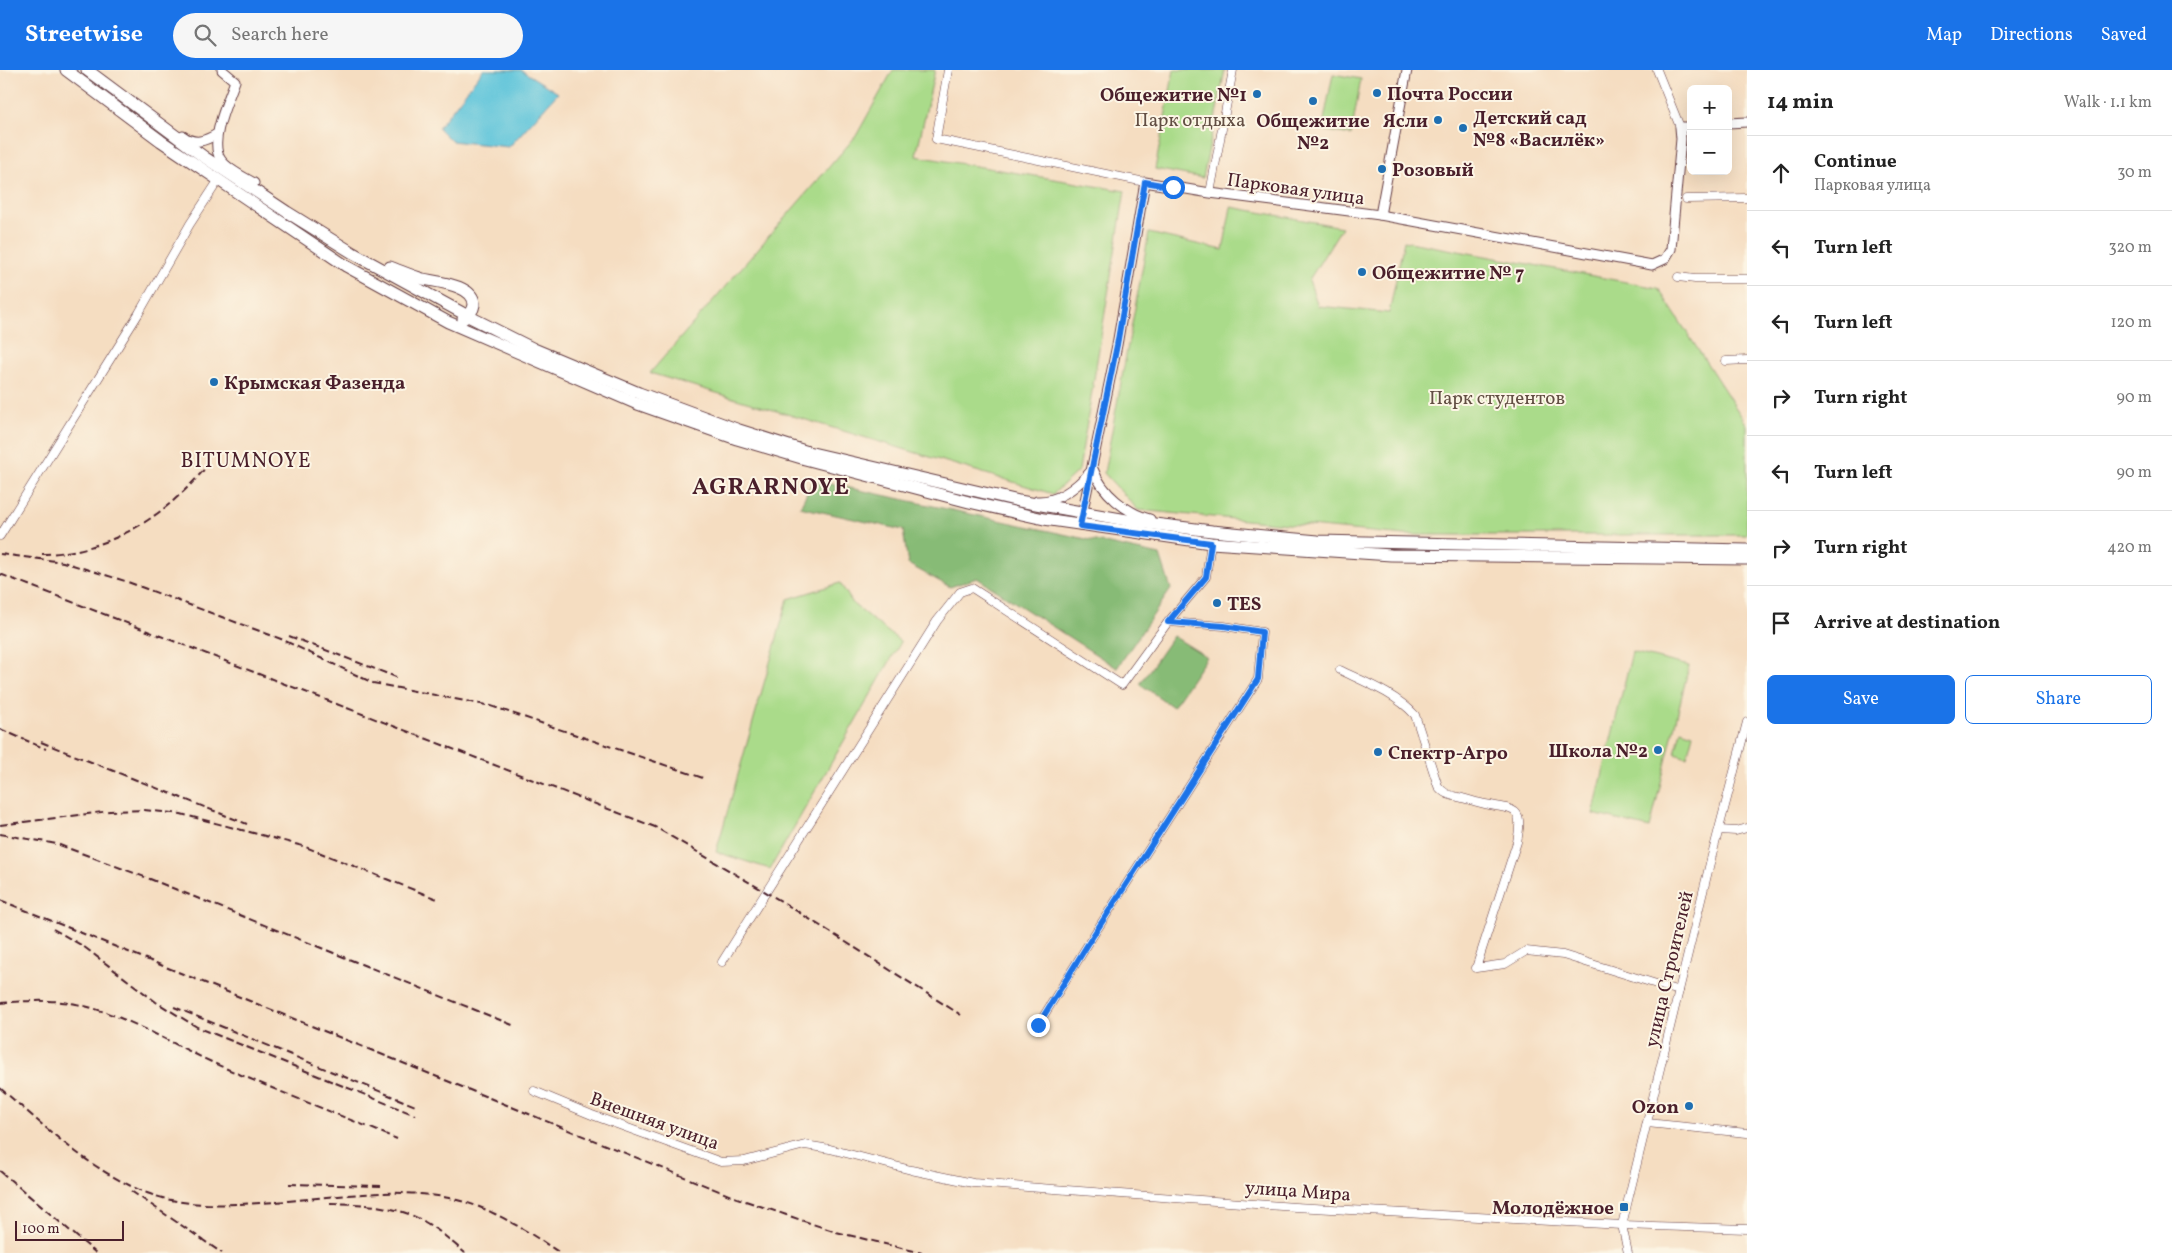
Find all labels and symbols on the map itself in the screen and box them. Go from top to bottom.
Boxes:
place label: Почта России [1387,82,1513,108]
place label: Общежитие №1 [1100,83,1247,109]
marker: Почта России [1371,87,1383,99]
marker: Общежитие №1 [1251,88,1263,100]
marker: Общежитие №2 [1307,95,1319,107]
place label: Детский сад №8 «Василёк» [1473,106,1605,154]
park label: Парк отдыха [1135,108,1245,134]
place label: Общежитие №2 [1256,109,1370,157]
place label: Ясли [1383,109,1428,135]
marker: Ясли [1432,114,1444,126]
marker: Детский сад №8 «Василёк» [1457,122,1469,134]
place label: Розовый [1392,158,1474,184]
marker: Розовый [1376,163,1388,175]
street label: Парковая улица [1225,167,1366,213]
route start [1162,176,1185,199]
place label: Общежитие № 7 [1372,261,1524,287]
marker: Общежитие № 7 [1356,266,1368,278]
place label: Крымская Фазенда [224,371,405,397]
marker: Крымская Фазенда [208,376,220,388]
park label: Парк студентов [1429,386,1565,412]
district label: BITUMNOYE [180,447,312,476]
district label: AGRARNOYE [692,471,850,505]
place label: TES [1227,592,1261,618]
marker: TES [1211,597,1223,609]
place label: Школа №2 [1549,739,1648,765]
place label: Спектр-Агро [1388,741,1508,767]
marker: Школа №2 [1652,744,1664,756]
marker: Спектр-Агро [1372,746,1384,758]
street label: улица Строителей [1639,889,1701,1050]
route end [1027,1014,1050,1037]
street label: Внешняя улица [586,1086,723,1157]
place label: Ozon [1632,1095,1679,1121]
marker: Ozon [1683,1100,1695,1112]
street label: улица Мира [1244,1175,1352,1209]
place label: Молодёжное [1492,1196,1614,1222]
marker: Молодёжное [1618,1201,1630,1213]
scale bar [15,1218,124,1241]

